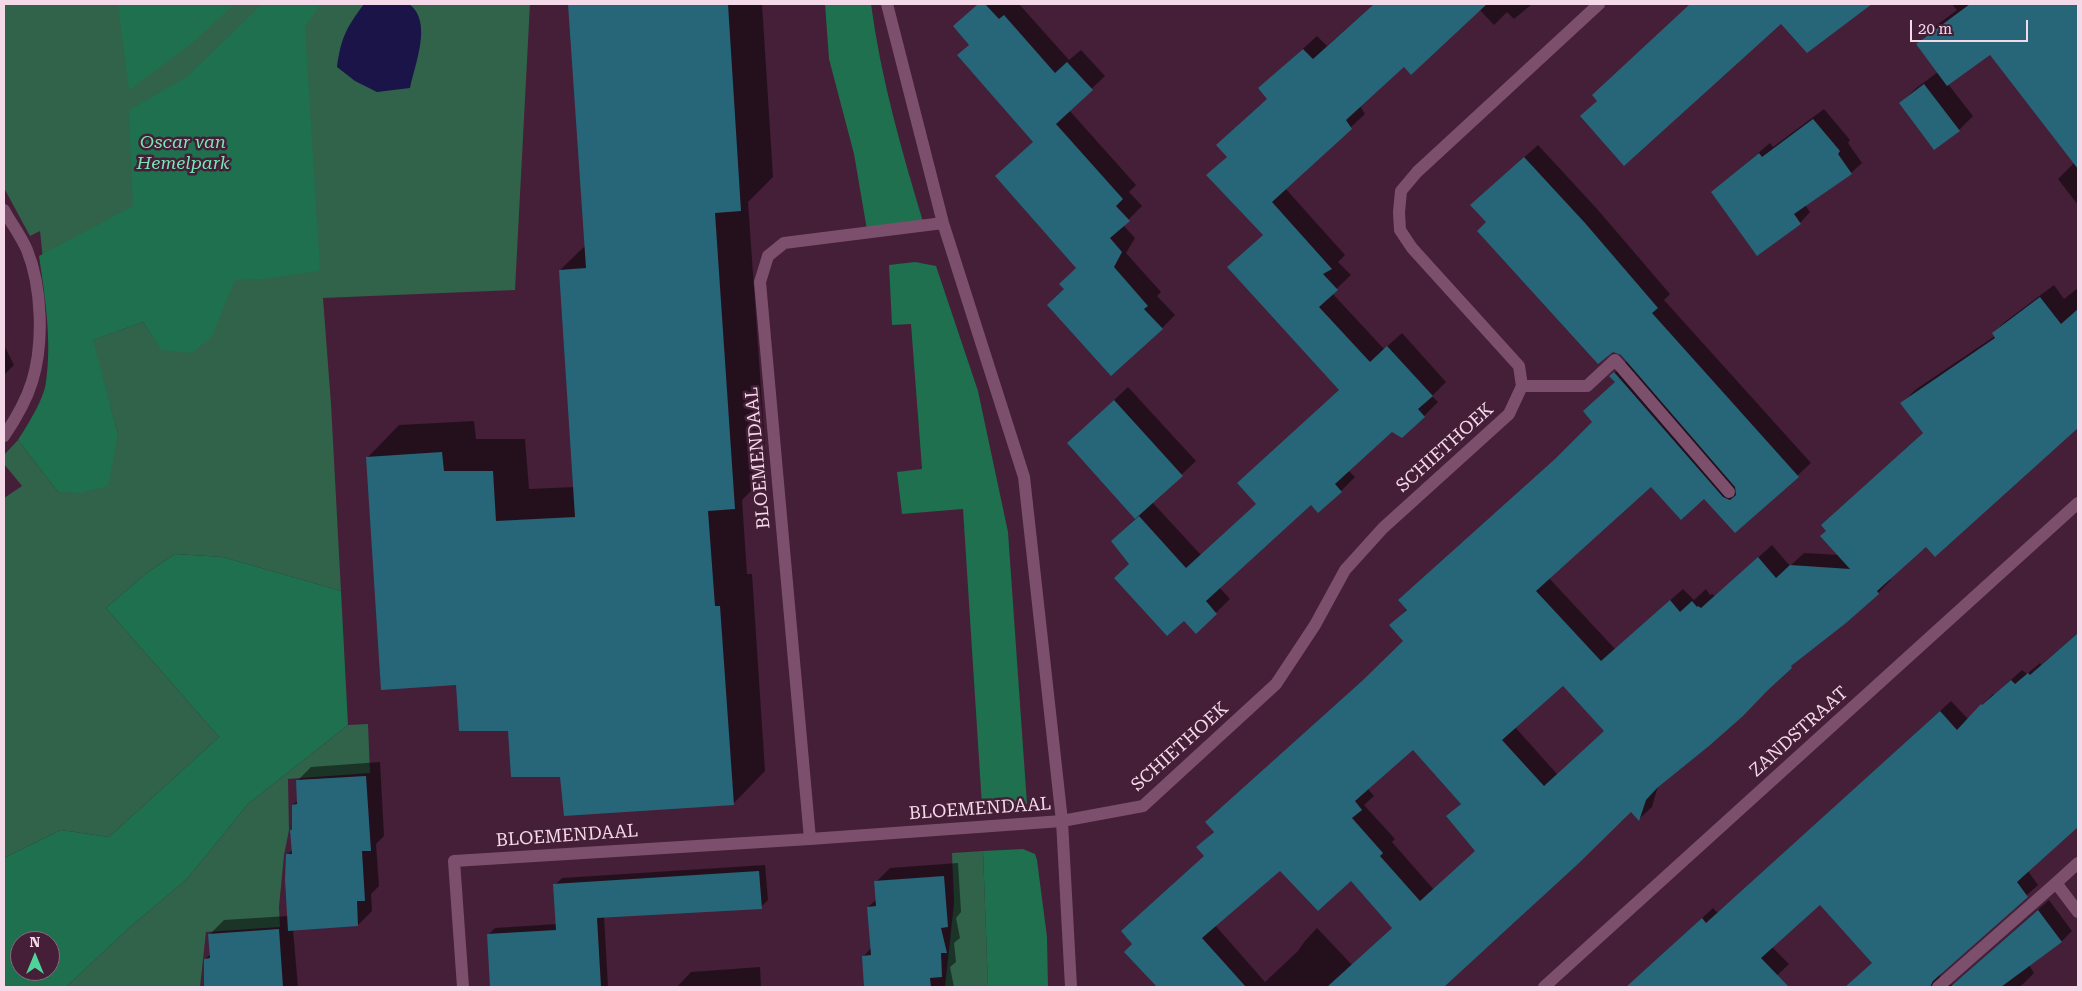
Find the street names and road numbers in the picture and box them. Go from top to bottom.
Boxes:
street label: BLOEMENDAAL [741,386,775,530]
street label: SCHIETHOEK [1392,399,1498,497]
street label: ZANDSTRAAT [1745,682,1853,782]
street label: SCHIETHOEK [1127,698,1233,796]
street label: BLOEMENDAAL [908,793,1052,825]
street label: BLOEMENDAAL [495,820,639,852]

